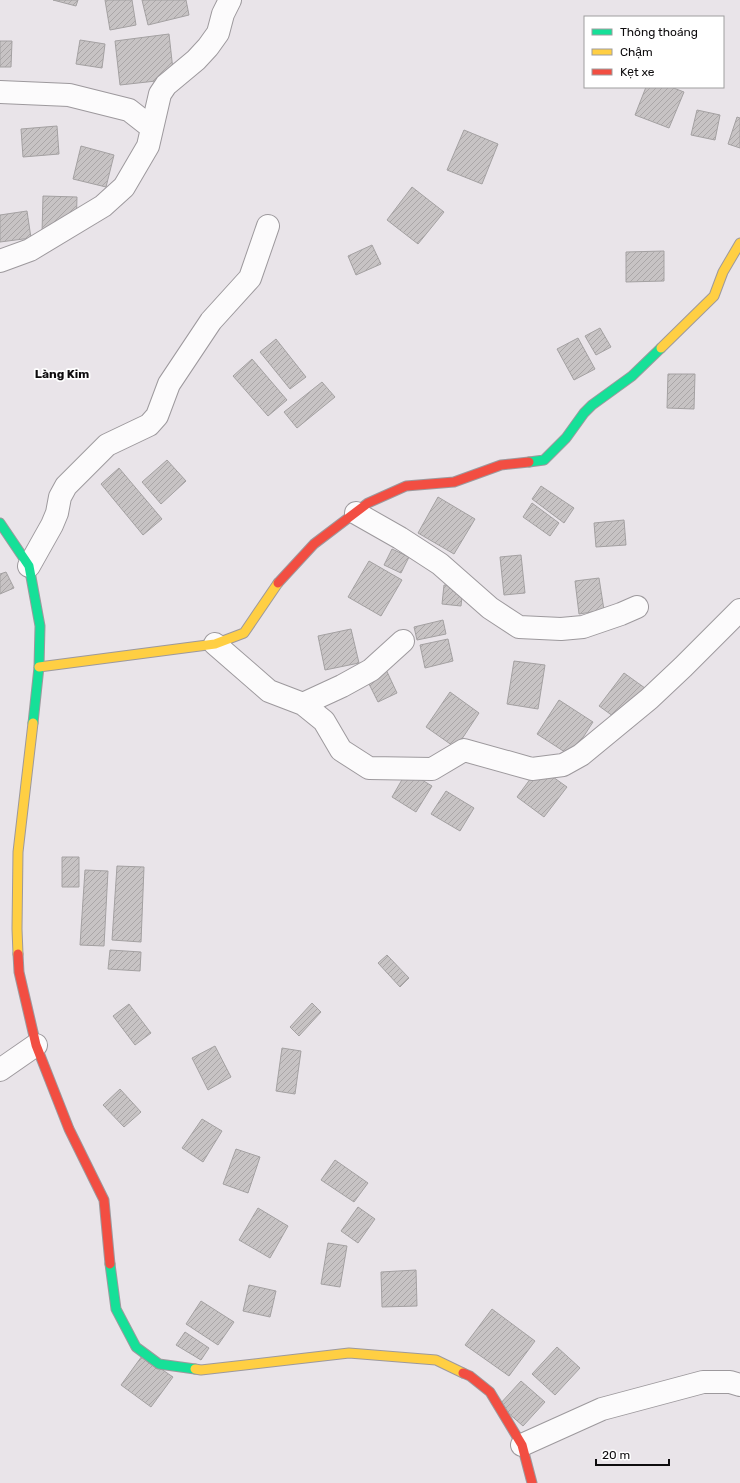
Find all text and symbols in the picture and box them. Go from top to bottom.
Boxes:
legend [584,16,724,88]
text: Thông thoáng [620,25,698,39]
text: Chậm [620,45,653,59]
text: Kẹt xe [620,65,655,79]
district label: Làng Kim [35,367,89,381]
scale bar [596,1441,669,1467]
text: 20 m [602,1448,630,1462]

